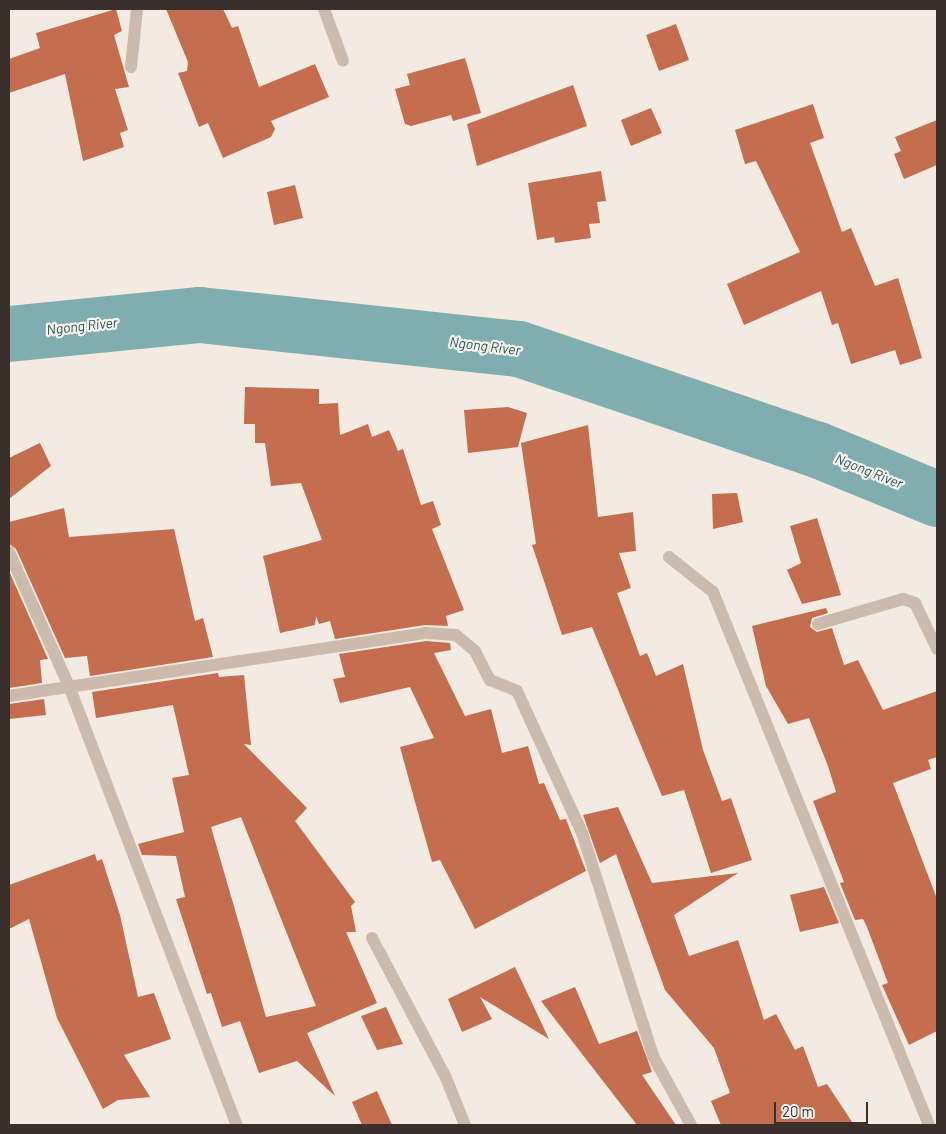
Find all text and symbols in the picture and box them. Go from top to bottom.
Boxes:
water label: Ngong River [46,314,118,338]
water label: Ngong River [449,333,521,359]
water label: Ngong River [833,450,905,492]
scale bar [776,1092,870,1124]
text: 20 m [782,1102,814,1120]

